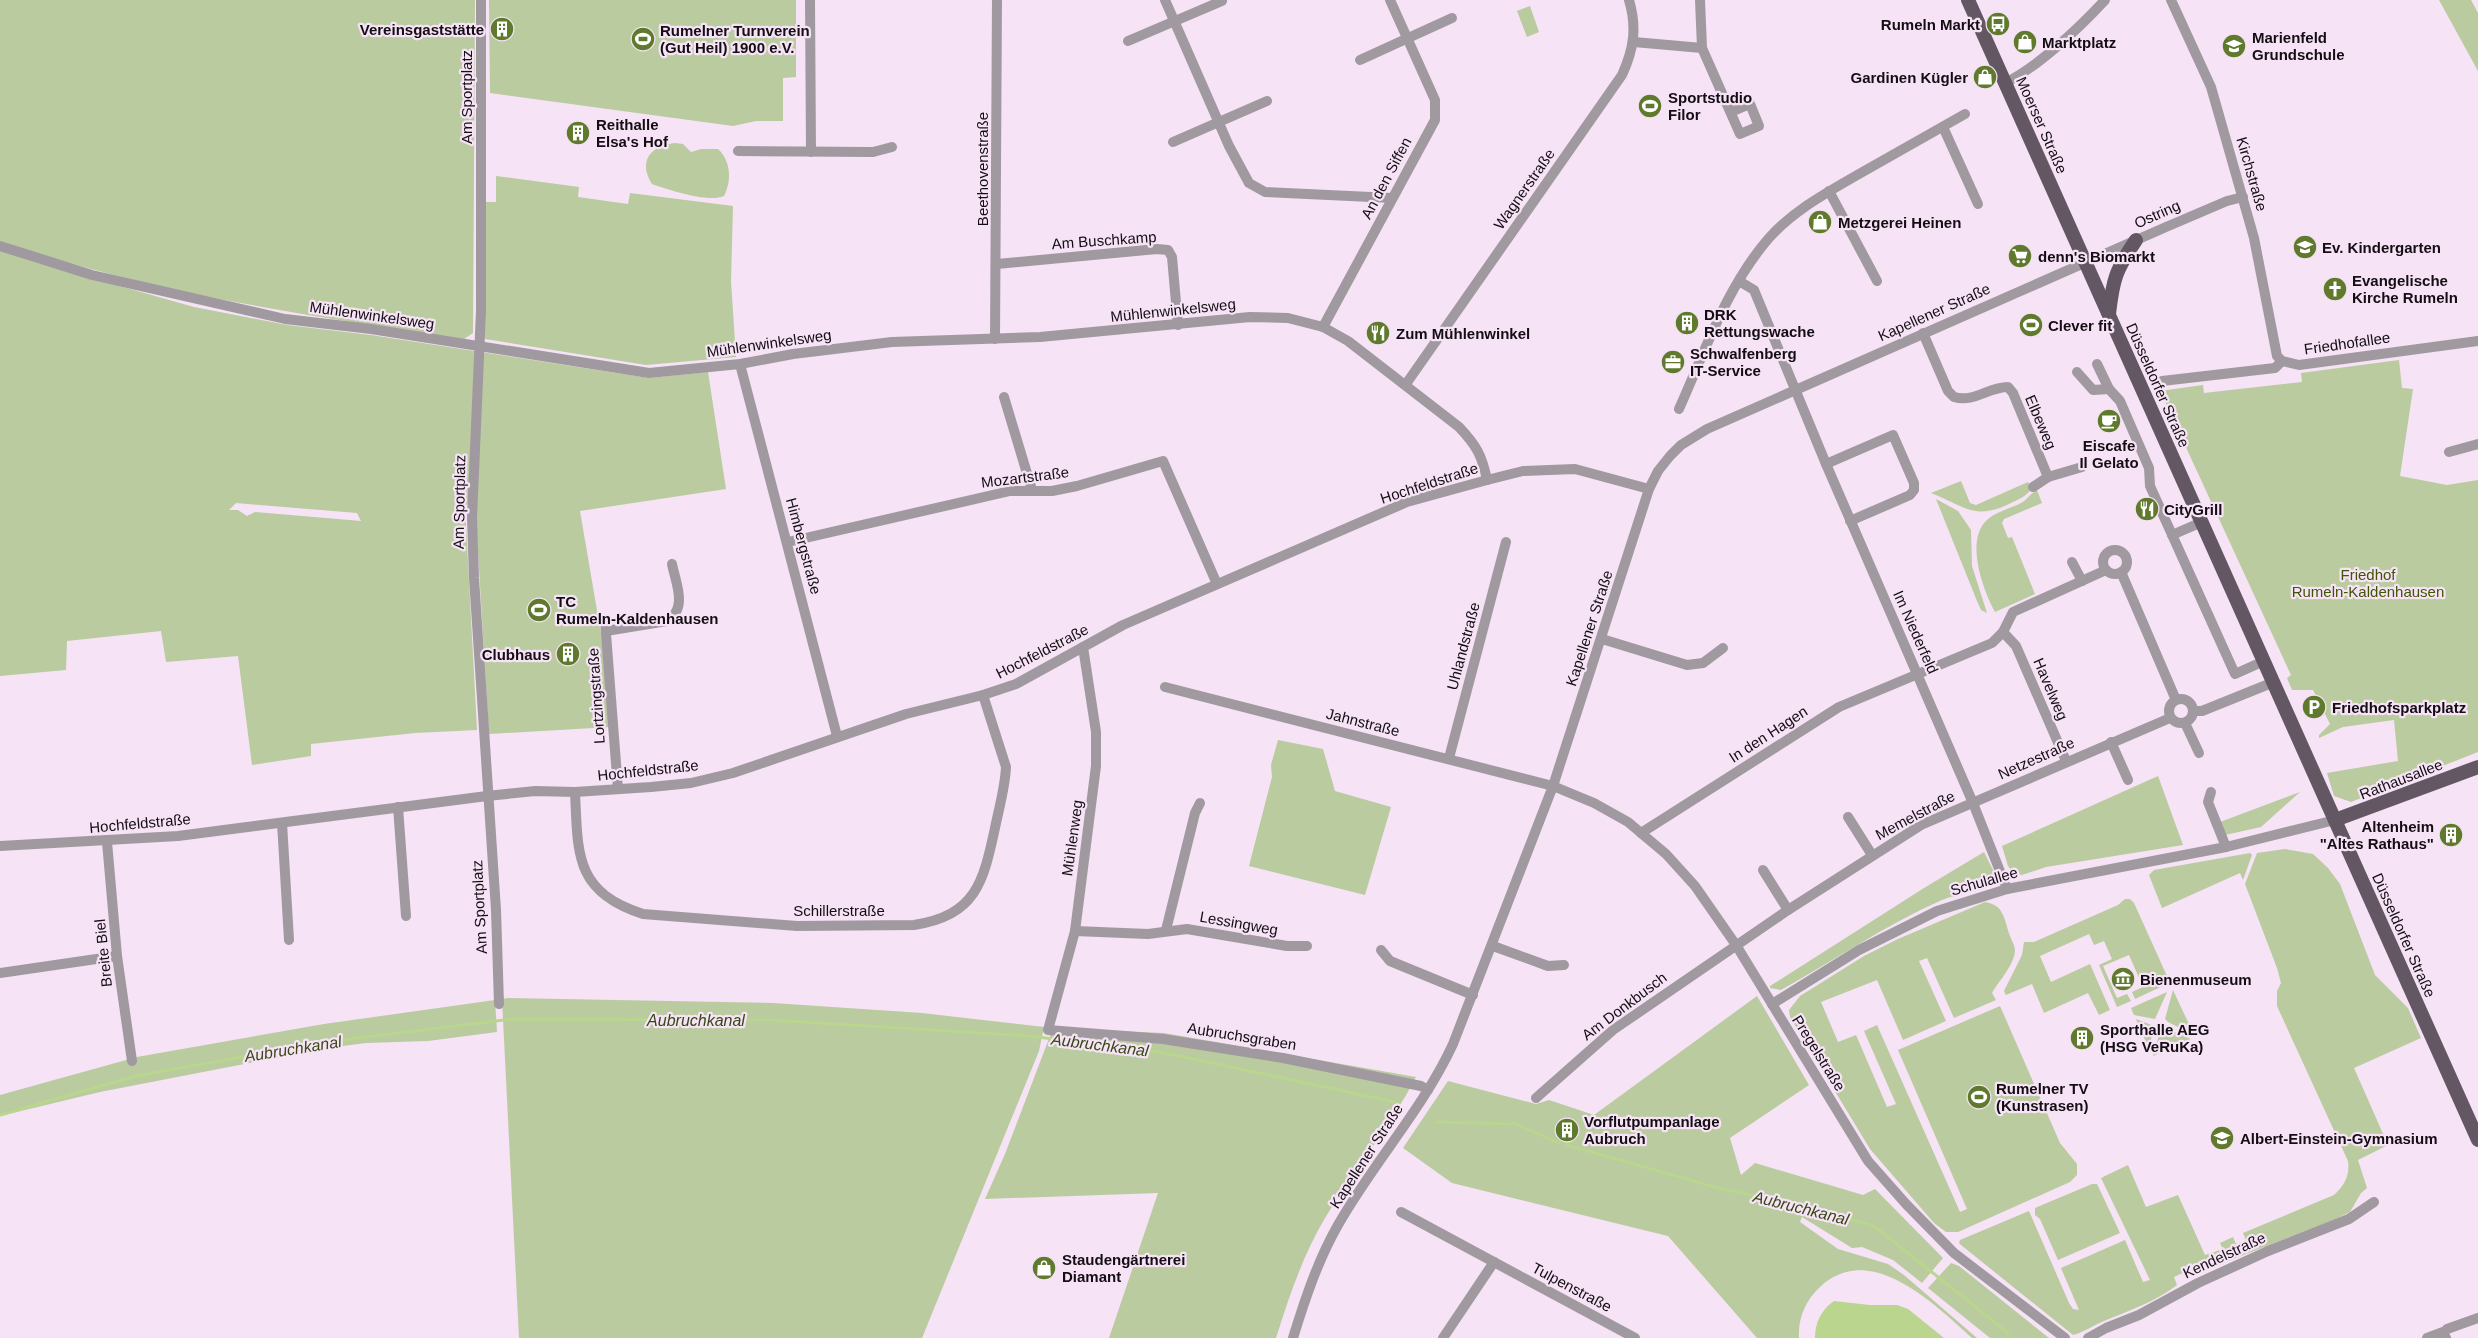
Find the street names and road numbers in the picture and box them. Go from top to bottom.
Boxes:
street label: Am Sportplatz [458,50,475,144]
street label: Moerser Straße [2013,74,2071,176]
street label: Beethovenstraße [974,112,991,226]
street label: An den Siffen [1357,134,1415,222]
street label: Kirchstraße [2233,135,2271,213]
street label: Wagnerstraße [1490,145,1558,233]
street label: Ostring [2131,196,2183,232]
street label: Am Buschkamp [1051,228,1157,252]
street label: Kapellener Straße [1875,280,1993,344]
street label: Mühlenwinkelsweg [1110,295,1236,325]
street label: Mühlenwinkelsweg [308,298,436,332]
street label: Düsseldorfer Straße [2123,320,2193,450]
street label: Mühlenwinkelsweg [705,326,833,360]
street label: Friedhofallee [2303,329,2391,357]
street label: Elbeweg [2022,392,2060,452]
street label: Am Sportplatz [450,455,468,549]
street label: Hochfeldstraße [1378,459,1480,507]
street label: Mozartstraße [980,463,1070,491]
street label: Himbergstraße [783,496,825,596]
street label: Kapellener Straße [1562,568,1616,688]
street label: Im Niederfeld [1890,588,1942,676]
street label: Uhlandstraße [1443,600,1483,692]
street label: Hochfeldstraße [993,620,1091,682]
street label: Lortzingstraße [584,648,608,744]
street label: Havelweg [2030,655,2072,723]
street label: In den Hagen [1726,702,1810,766]
street label: Jahnstraße [1325,705,1401,739]
street label: Netzestraße [1995,734,2077,782]
street label: Rathausallee [2357,755,2445,803]
street label: Hochfeldstraße [597,756,699,784]
street label: Memelstraße [1872,787,1958,843]
street label: Mühlenweg [1058,799,1086,877]
street label: Hochfeldstraße [89,810,191,836]
street label: Am Sportplatz [468,860,490,954]
street label: Schulallee [1948,863,2020,899]
street label: Düsseldorfer Straße [2369,870,2439,1000]
street label: Schillerstraße [793,902,885,919]
street label: Lessingweg [1199,908,1279,938]
street label: Breite Biel [91,918,115,988]
street label: Am Donkbusch [1578,969,1670,1043]
street label: Pregelstraße [1789,1012,1849,1094]
street label: Aubruchsgraben [1186,1019,1298,1053]
street label: Kapellener Straße [1326,1101,1406,1211]
street label: Kendelstraße [2180,1228,2268,1282]
street label: Tulpenstraße [1529,1259,1615,1315]

